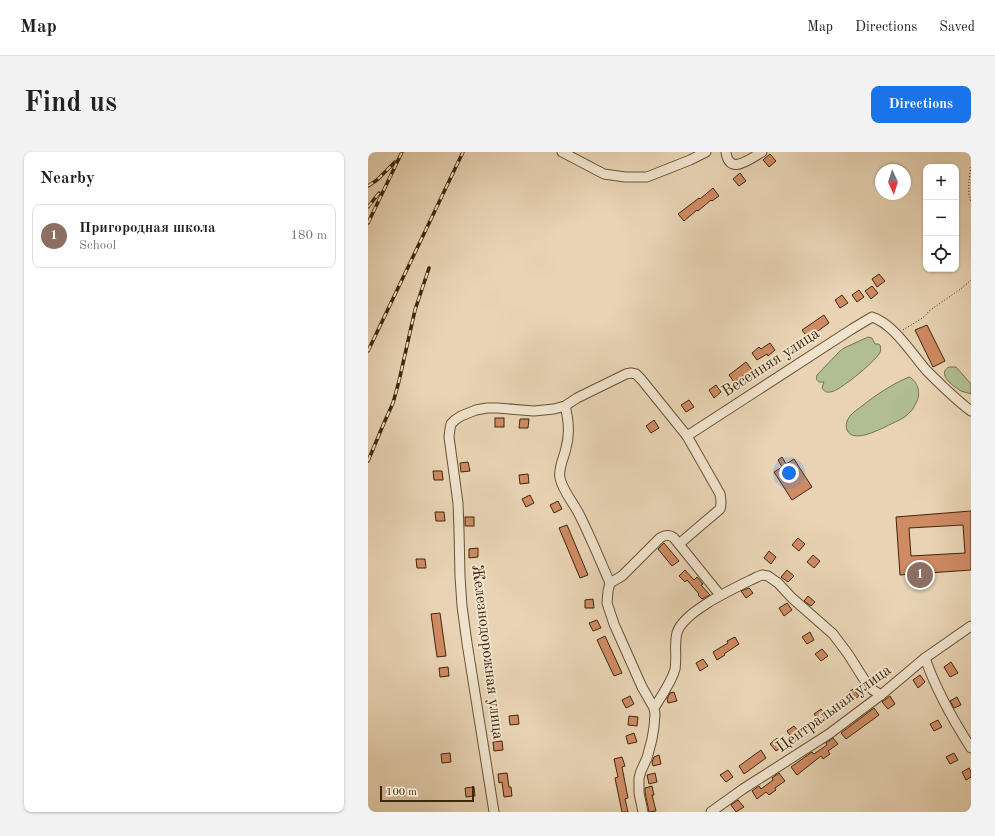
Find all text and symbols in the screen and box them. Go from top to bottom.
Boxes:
text: Map [20,18,57,37]
text: Map [807,20,833,34]
text: Directions [855,20,917,34]
text: Saved [939,20,975,34]
button: Directions [871,86,971,123]
text: Find us [24,90,117,118]
north arrow [875,164,911,200]
map controls [923,164,959,272]
button: + [923,164,959,200]
text: Nearby [40,170,95,187]
button: − [923,200,959,236]
text: Пригородная школа [79,221,216,236]
text: 1 [50,229,58,242]
text: 180 m [290,229,327,242]
button: locate [923,236,959,272]
text: School [79,239,116,252]
street label: Весенняя улица [720,326,823,400]
your location [779,463,799,483]
pin: 1 [907,560,933,590]
street label: Железнодорожная улица [468,564,506,740]
street label: Центральная улица [774,662,895,756]
scale bar [380,784,474,803]
text: 100 m [386,787,417,798]

